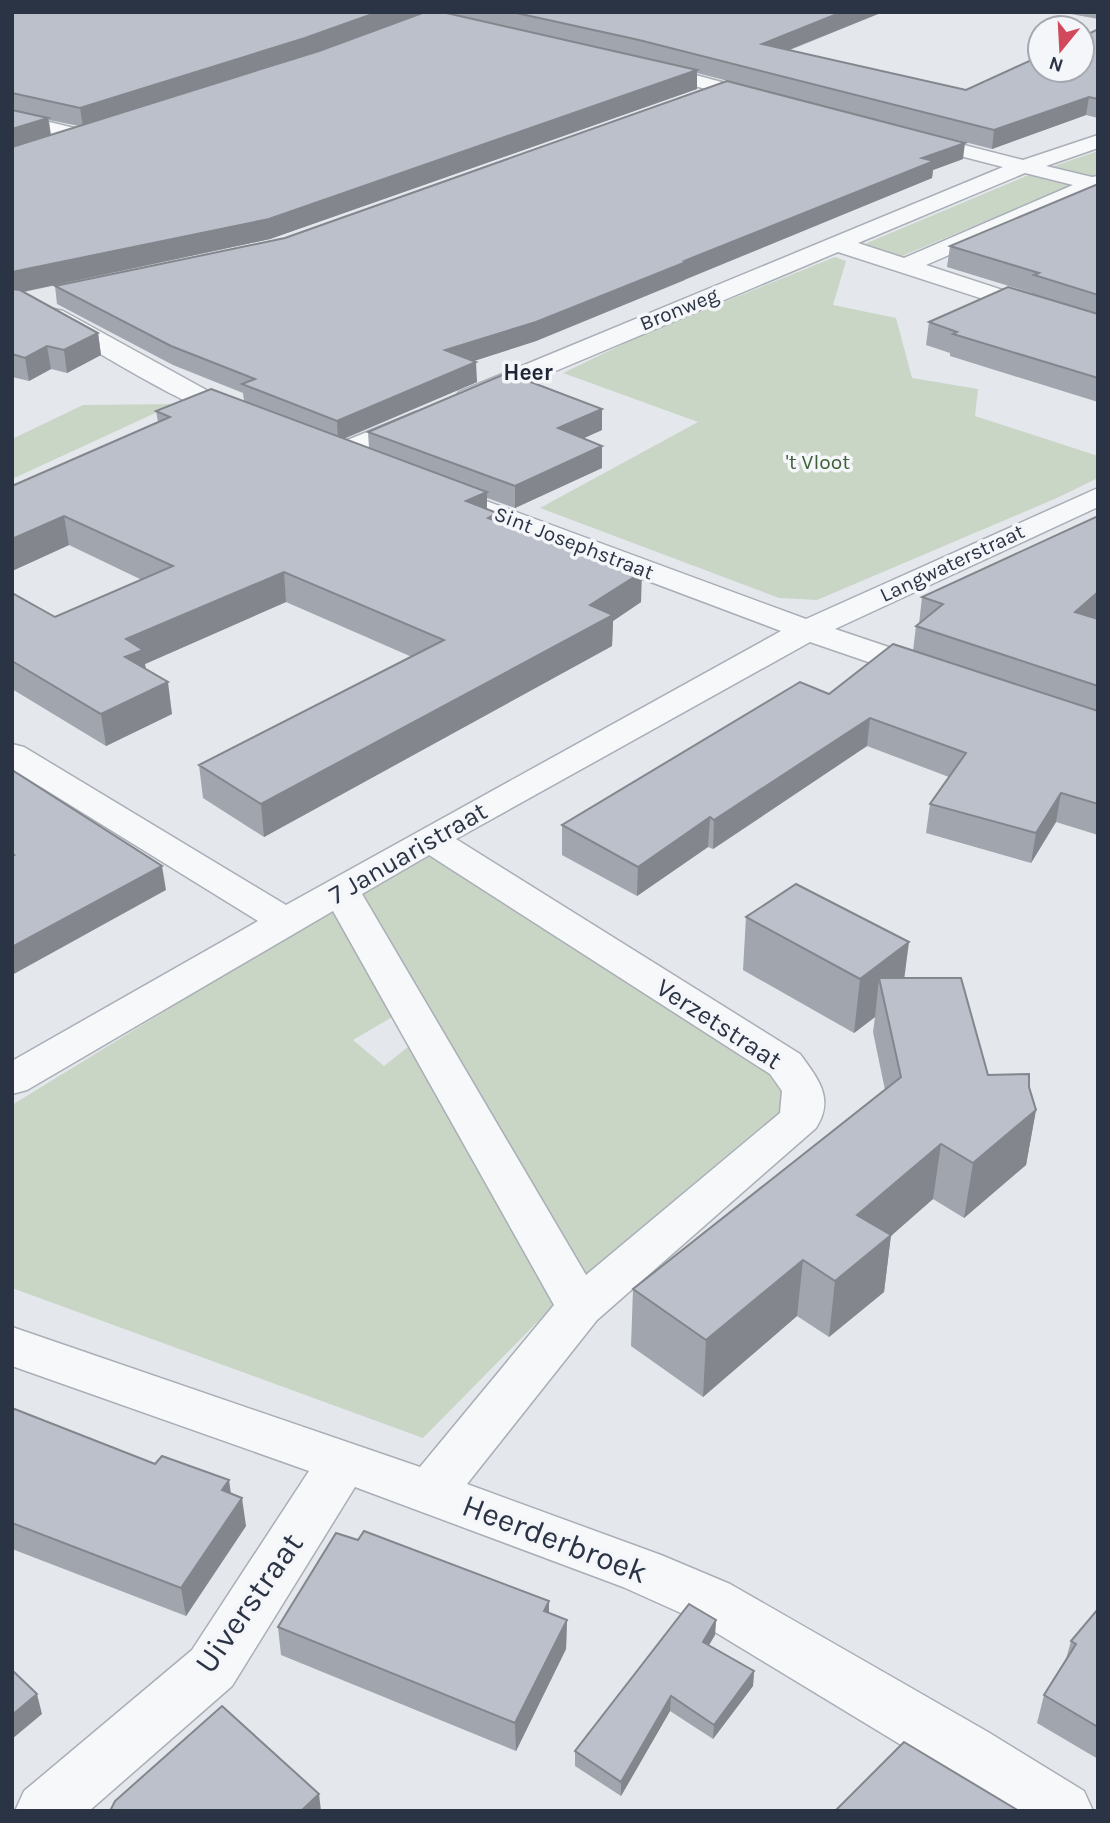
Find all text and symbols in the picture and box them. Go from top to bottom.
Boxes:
north arrow [1026,14,1096,84]
text: N [1046,52,1066,77]
street label: Bronweg [636,282,722,336]
district label: Heer [503,359,553,386]
park label: 't Vloot [786,450,850,474]
street label: Sint Josephstraat [491,502,657,584]
street label: Langwaterstraat [876,519,1028,607]
street label: 7 Januaristraat [323,795,493,911]
street label: Verzetstraat [650,972,788,1076]
street label: Heerderbroek [457,1487,653,1591]
street label: Uiverstraat [187,1526,311,1680]

